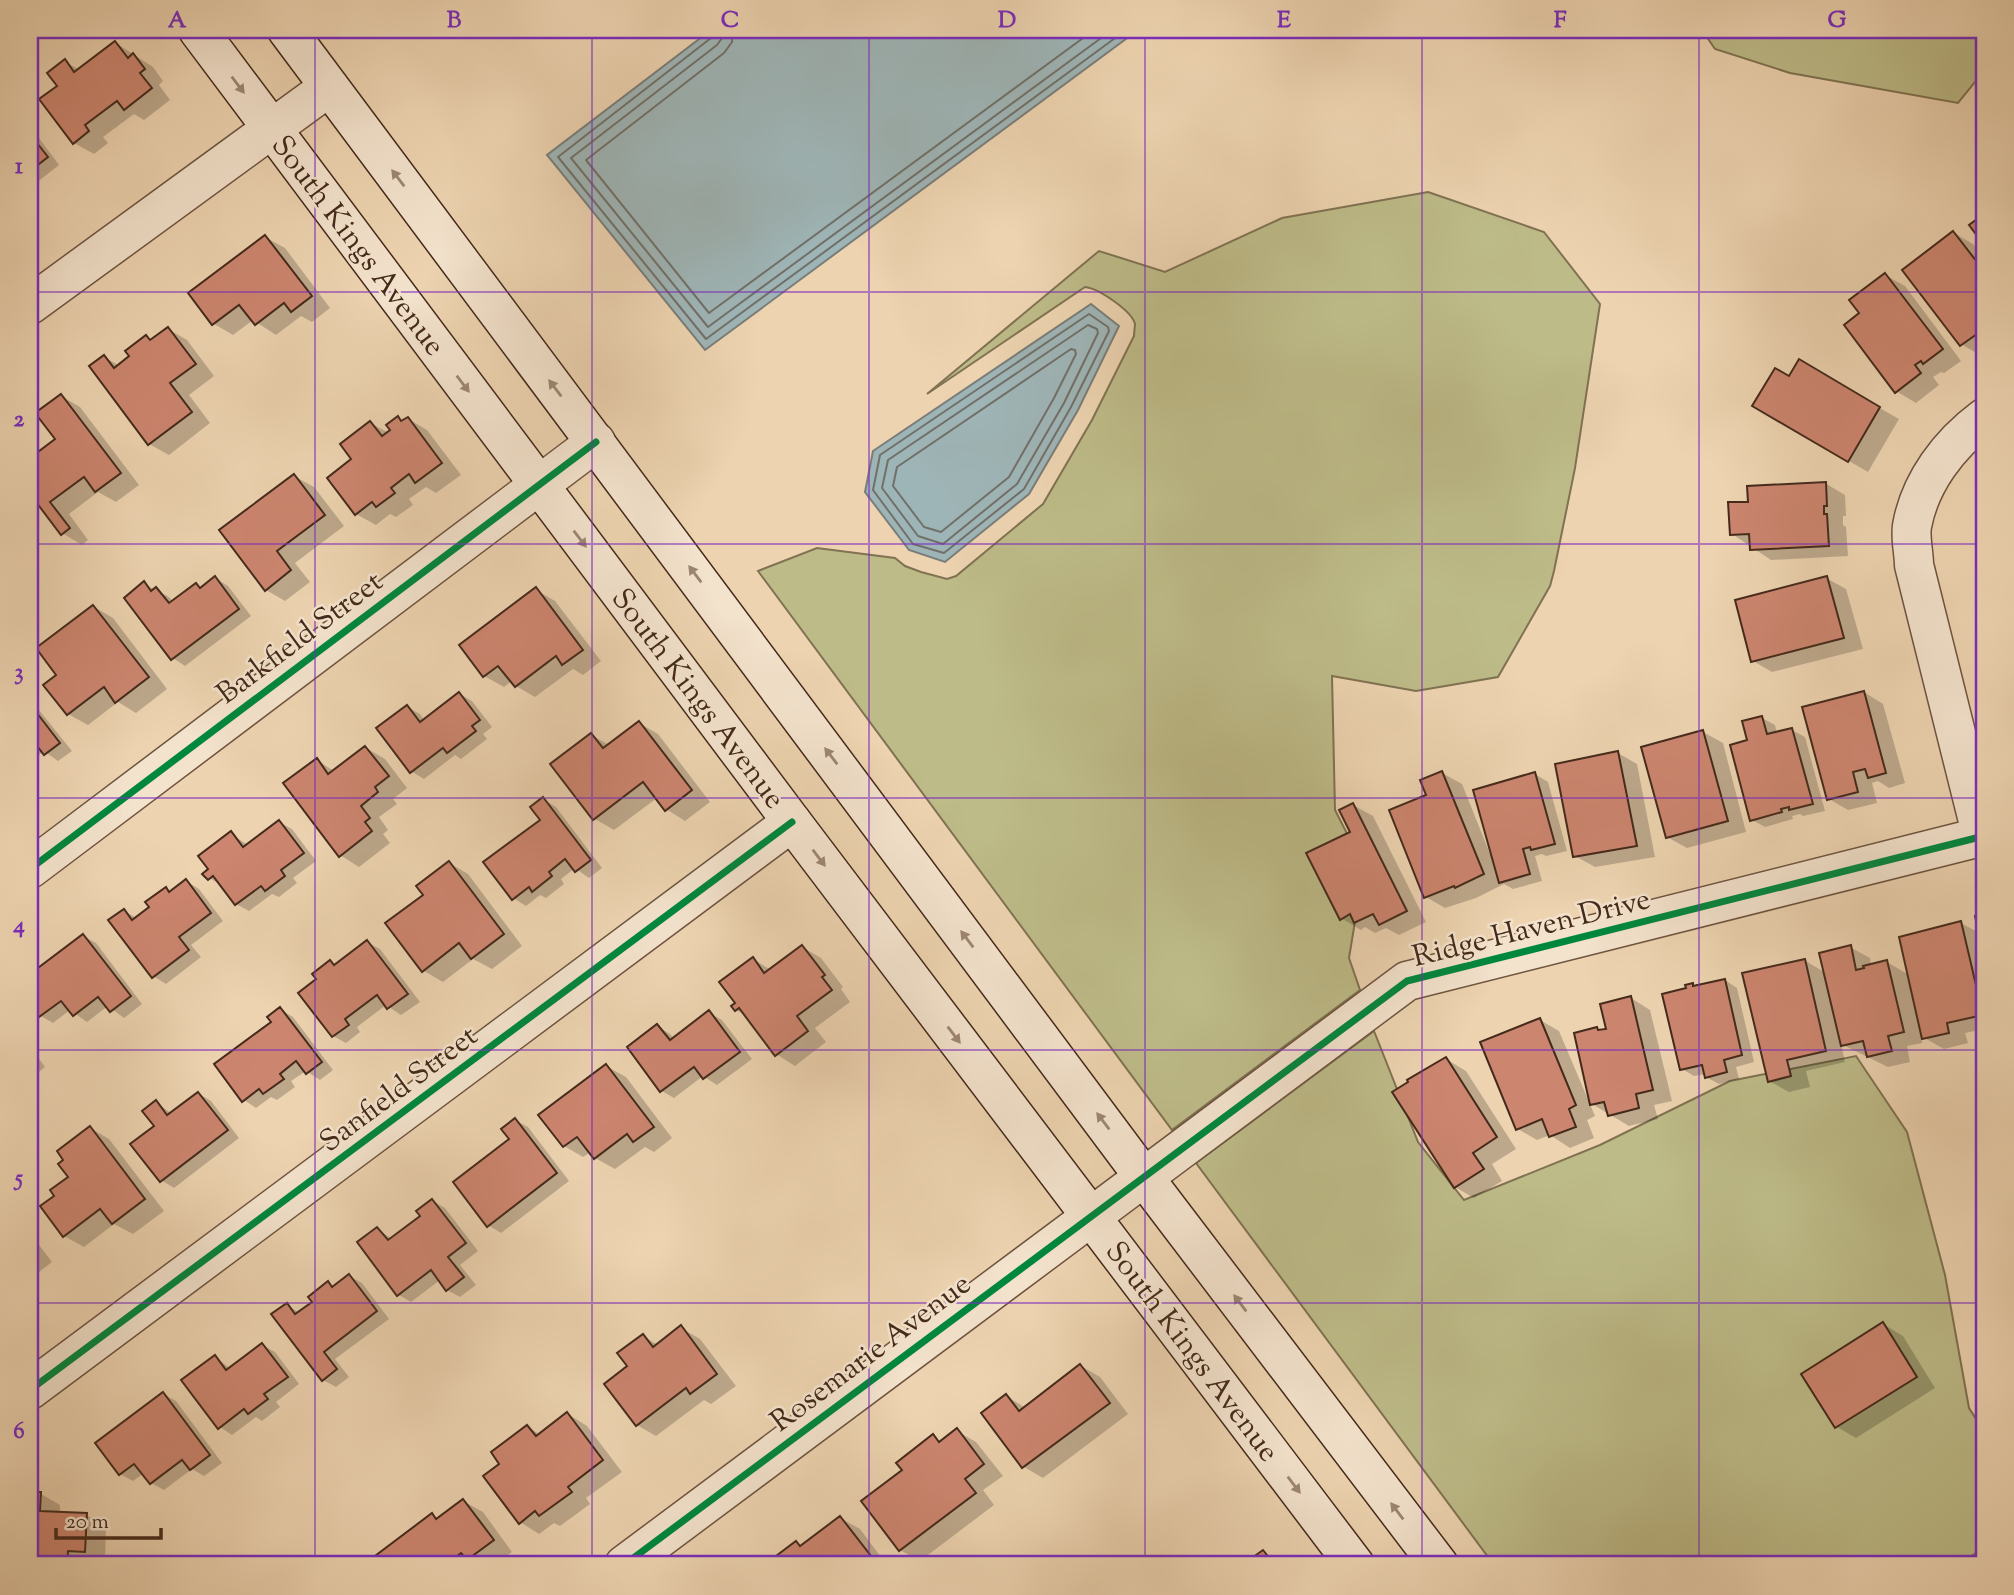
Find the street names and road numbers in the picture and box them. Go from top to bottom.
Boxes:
street label: South Kings Avenue [260,127,454,366]
street label: Barkfield Street [208,562,393,716]
street label: South Kings Avenue [600,580,794,819]
street label: Ridge Haven Drive [1408,879,1655,980]
street label: Sanfield Street [311,1016,488,1164]
street label: South Kings Avenue [1094,1233,1288,1472]
street label: Rosemarie Avenue [762,1264,981,1444]

